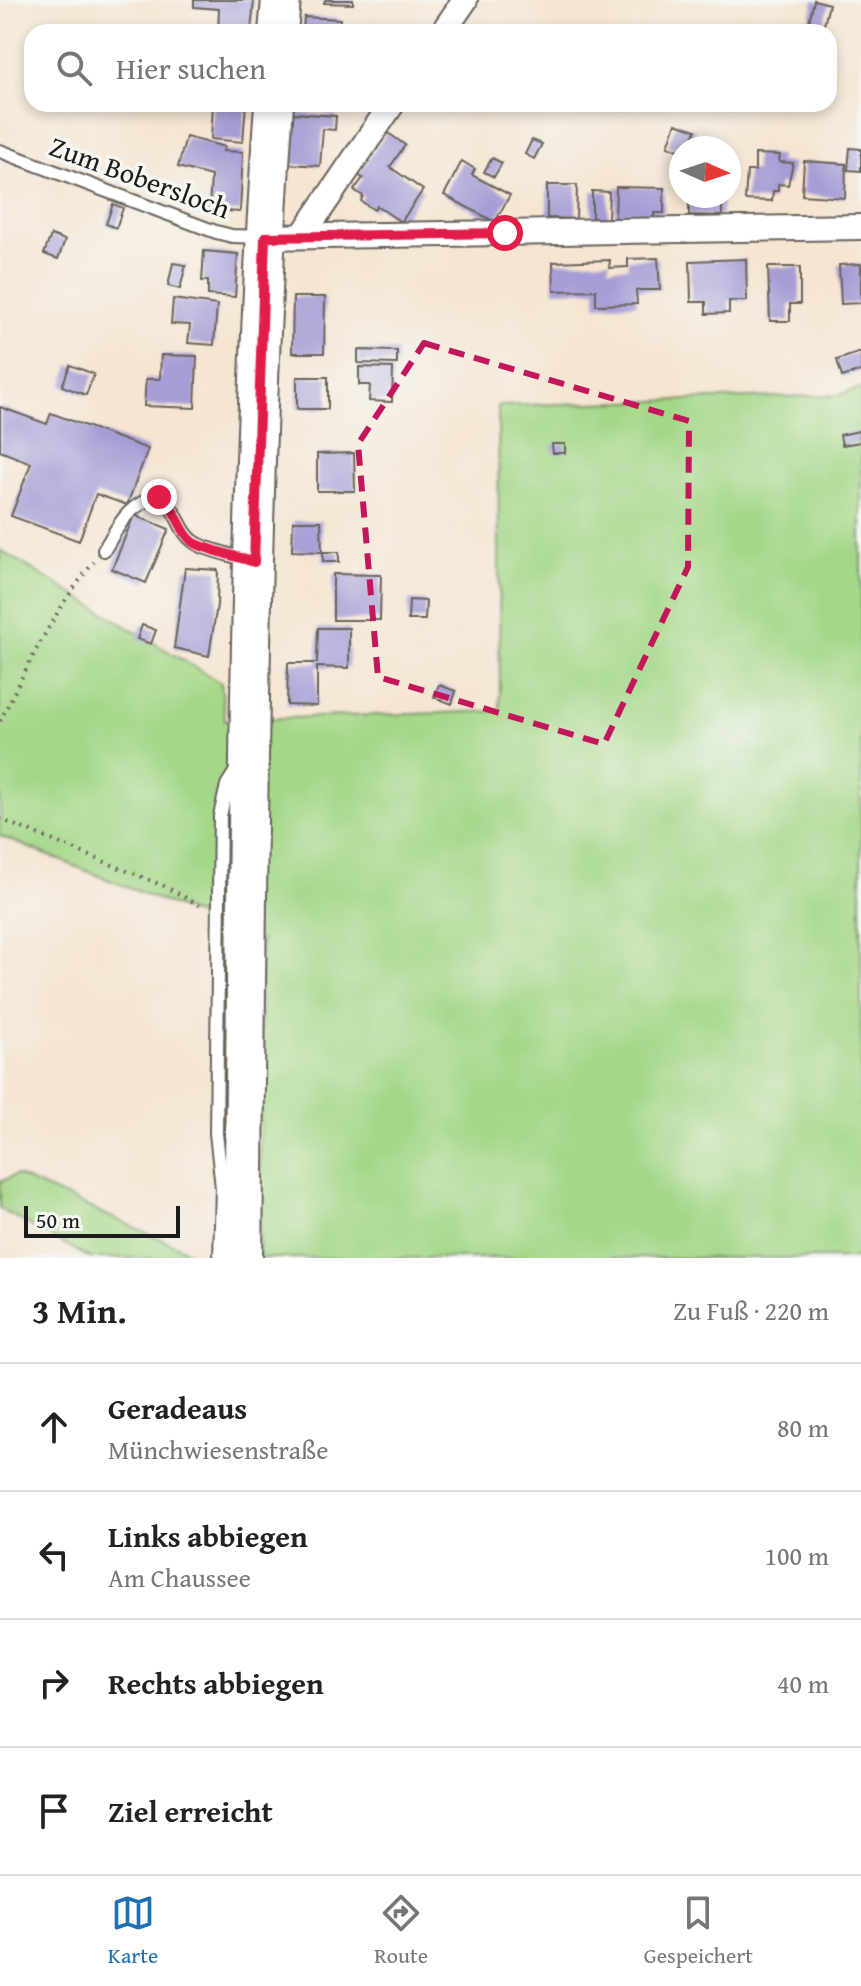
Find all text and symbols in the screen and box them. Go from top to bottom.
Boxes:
search box [24,24,837,112]
icon: search [52,46,96,90]
text: Hier suchen [116,46,266,90]
street label: Zum Bobersloch [44,125,236,228]
north arrow [669,136,741,208]
route start [487,215,523,251]
route end [141,479,177,515]
scale bar [24,1202,180,1238]
text: 50 m [36,1204,80,1236]
text: 3 Min. [32,1286,127,1335]
text: Zu Fuß · 220 m [673,1291,829,1330]
text: Geradeaus [108,1386,247,1430]
icon: ahead [32,1405,76,1449]
text: 80 m [777,1408,829,1447]
text: Münchwiesenstraße [108,1430,329,1469]
text: Links abbiegen [108,1514,308,1558]
icon: left [32,1533,76,1577]
text: 100 m [764,1536,829,1575]
text: Am Chaussee [108,1558,251,1597]
icon: right [32,1661,76,1705]
text: Rechts abbiegen [108,1661,324,1705]
text: 40 m [777,1664,829,1703]
icon: arrive [32,1789,76,1833]
text: Ziel erreicht [108,1789,273,1833]
tab: Karte [108,1891,158,1971]
tab: Route [374,1891,428,1971]
tab: Gespeichert [644,1891,753,1971]

